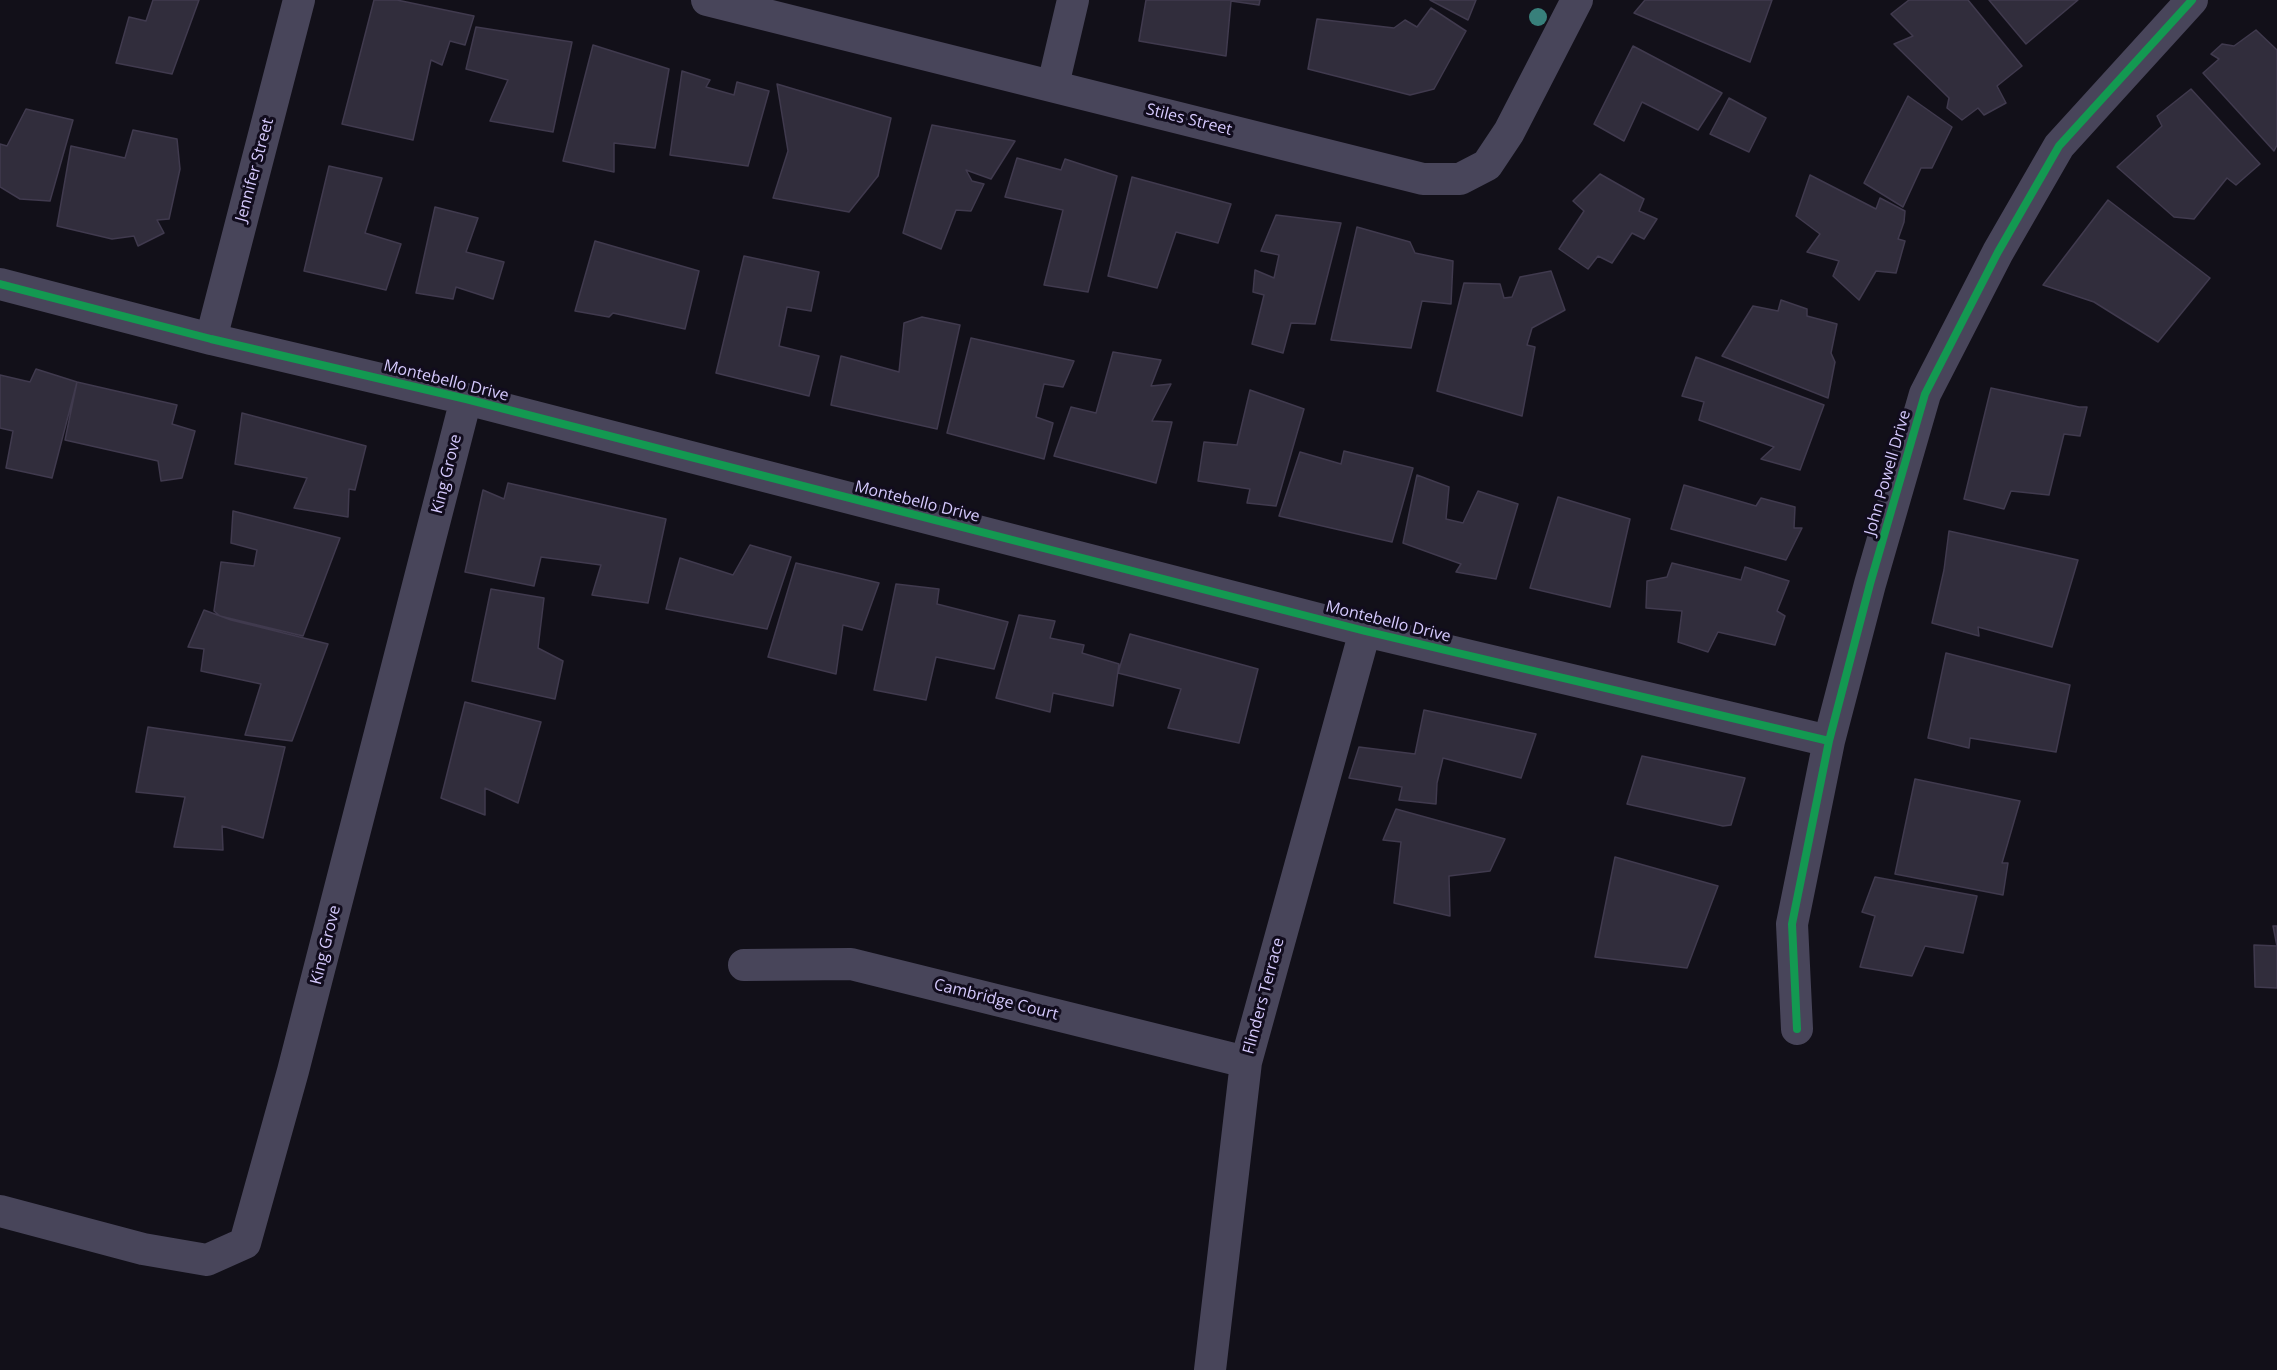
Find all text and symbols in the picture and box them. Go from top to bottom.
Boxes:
street label: Stiles Street [1144,100,1234,140]
street label: Jennifer Street [232,116,278,224]
street label: Montebello Drive [381,356,511,406]
street label: John Powell Drive [1861,408,1915,538]
street label: King Grove [428,432,466,516]
street label: Montebello Drive [852,477,982,527]
street label: Montebello Drive [1323,597,1453,647]
street label: King Grove [307,903,345,987]
street label: Flinders Terrace [1239,936,1289,1056]
street label: Cambridge Court [932,975,1060,1025]

